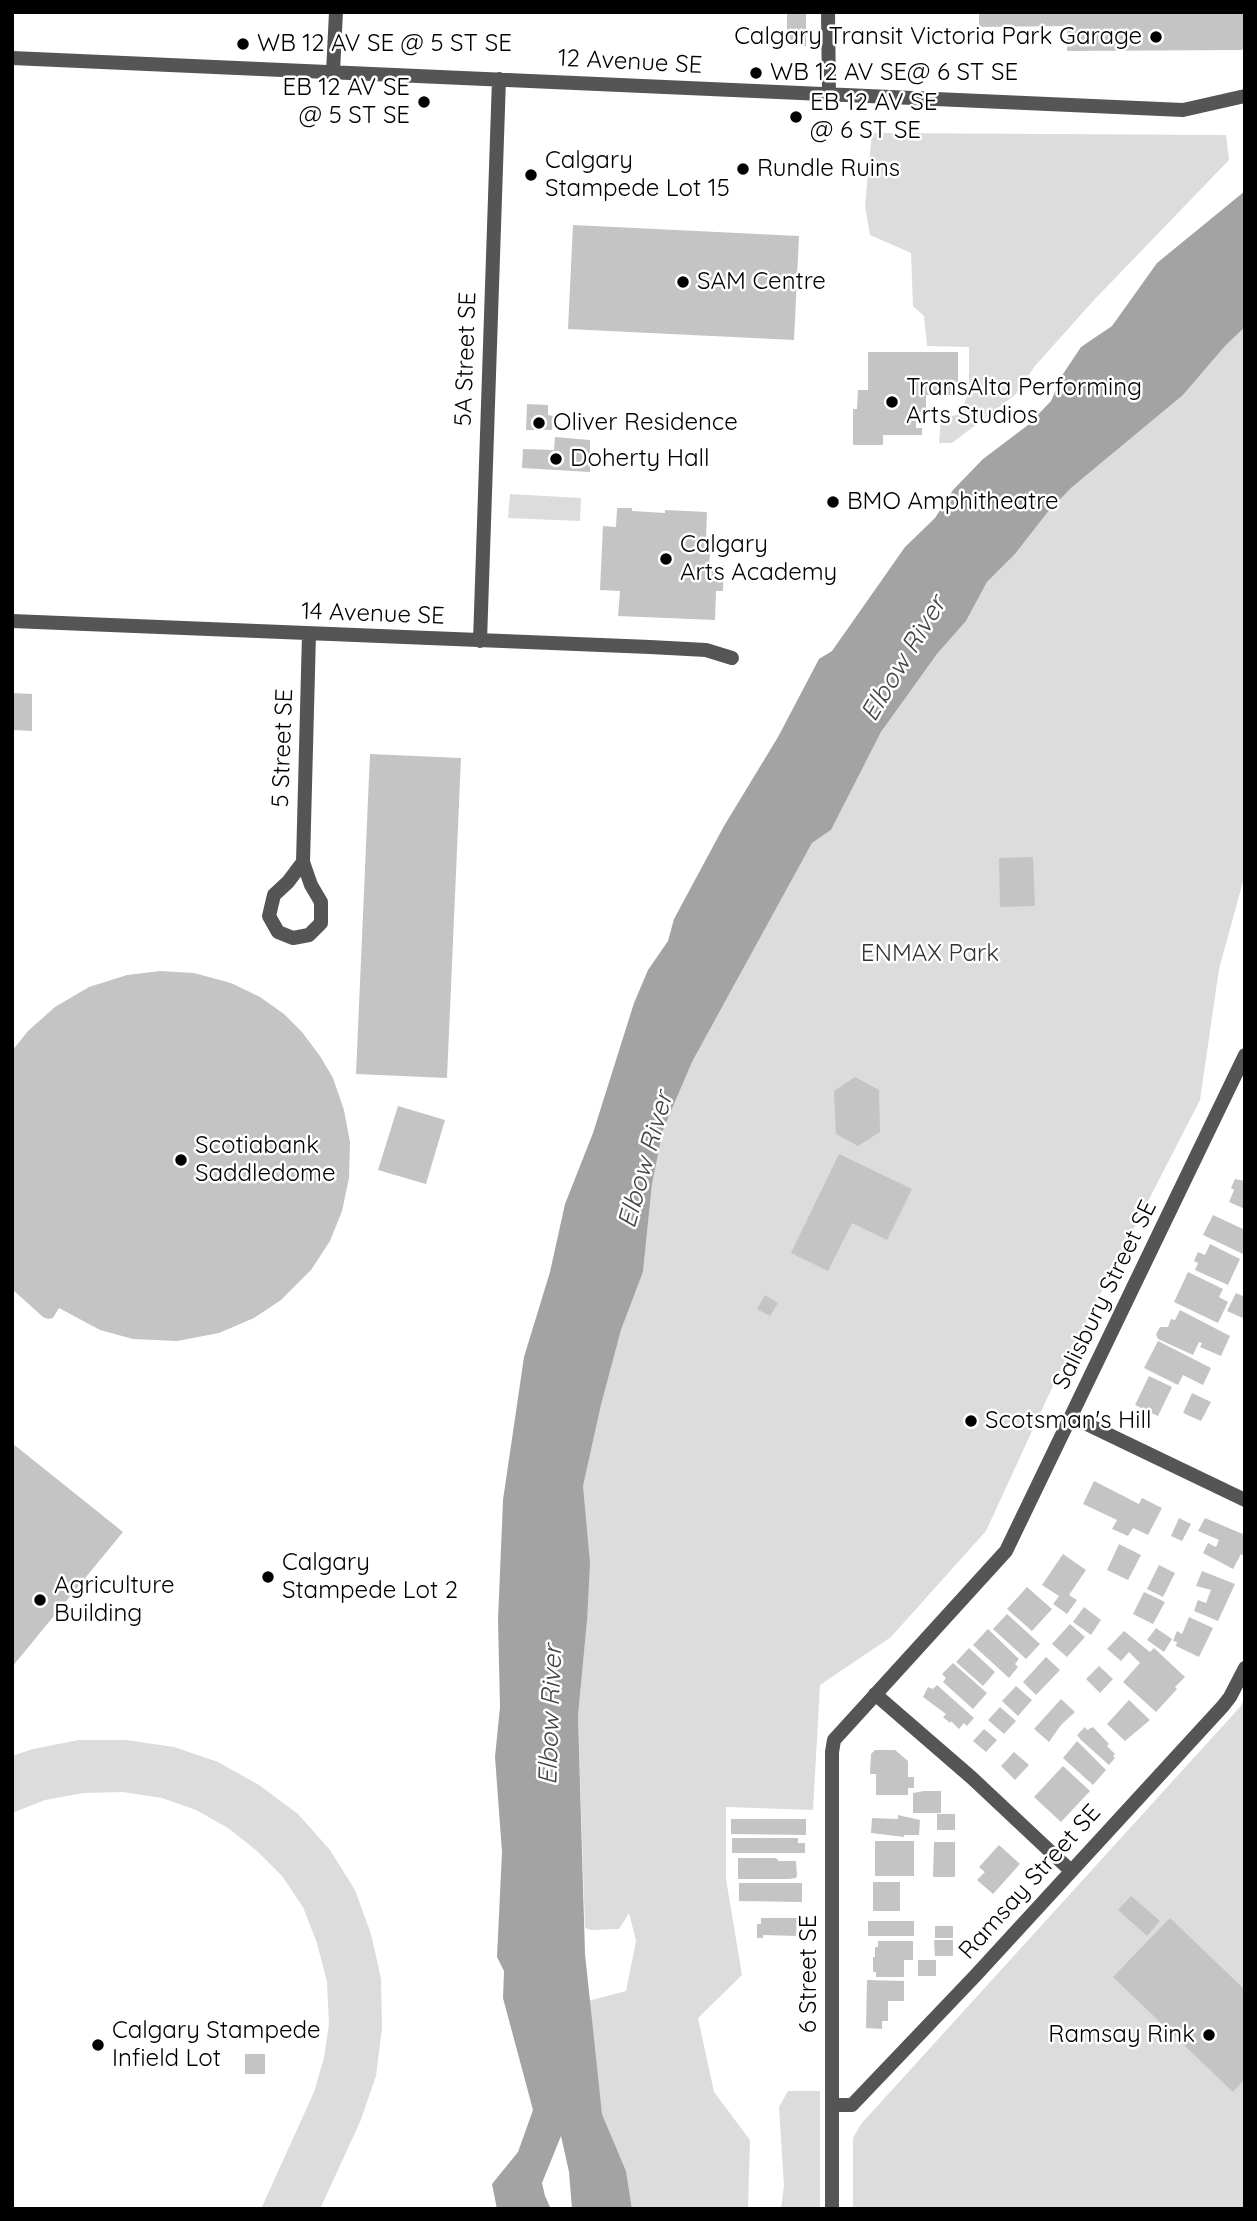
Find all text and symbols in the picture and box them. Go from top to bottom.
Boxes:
place label: Calgary Transit Victoria Park Garage [734,23,1142,51]
marker: Calgary Transit Victoria Park Garage [1148,29,1164,45]
place label: WB 12 AV SE @ 5 ST SE [257,30,512,58]
marker: WB 12 AV SE @ 5 ST SE [235,36,251,52]
street label: 12 Avenue SE [557,44,703,80]
place label: WB 12 AV SE@ 6 ST SE [770,59,1018,87]
marker: WB 12 AV SE@ 6 ST SE [748,65,764,81]
place label: EB 12 AV SE @ 5 ST SE [283,74,410,130]
place label: EB 12 AV SE @ 6 ST SE [810,89,937,145]
marker: EB 12 AV SE @ 5 ST SE [416,94,432,110]
marker: EB 12 AV SE @ 6 ST SE [788,109,804,125]
place label: Calgary Stampede Lot 15 [545,147,730,203]
place label: Rundle Ruins [757,155,900,183]
marker: Rundle Ruins [735,161,751,177]
marker: Calgary Stampede Lot 15 [523,167,539,183]
place label: SAM Centre [697,268,826,296]
marker: SAM Centre [675,274,691,290]
street label: 5A Street SE [449,291,483,427]
place label: TransAlta Performing Arts Studios [906,374,1142,430]
marker: TransAlta Performing Arts Studios [884,394,900,410]
place label: Oliver Residence [553,409,738,437]
marker: Oliver Residence [531,415,547,431]
place label: Doherty Hall [570,445,710,473]
marker: Doherty Hall [548,451,564,467]
place label: BMO Amphitheatre [847,488,1059,516]
marker: BMO Amphitheatre [825,494,841,510]
place label: Calgary Arts Academy [680,531,837,587]
marker: Calgary Arts Academy [658,551,674,567]
water label: Elbow River [855,591,953,727]
street label: 14 Avenue SE [301,597,445,631]
street label: 5 Street SE [267,688,299,808]
park label: ENMAX Park [861,940,999,968]
water label: Elbow River [612,1088,680,1232]
place label: Scotiabank Saddledome [195,1132,335,1188]
marker: Scotiabank Saddledome [173,1152,189,1168]
street label: Salisbury Street SE [1047,1196,1163,1394]
place label: Scotsman's Hill [985,1407,1151,1435]
marker: Scotsman's Hill [963,1413,979,1429]
place label: Calgary Stampede Lot 2 [282,1549,458,1605]
marker: Calgary Stampede Lot 2 [260,1569,276,1585]
place label: Agriculture Building [54,1572,174,1628]
marker: Agriculture Building [32,1592,48,1608]
water label: Elbow River [533,1644,569,1786]
street label: Ramsay Street SE [953,1799,1107,1965]
street label: 6 Street SE [795,1915,823,2033]
place label: Calgary Stampede Infield Lot [112,2017,321,2073]
place label: Ramsay Rink [1048,2021,1195,2049]
marker: Ramsay Rink [1201,2027,1217,2043]
marker: Calgary Stampede Infield Lot [90,2037,106,2053]

